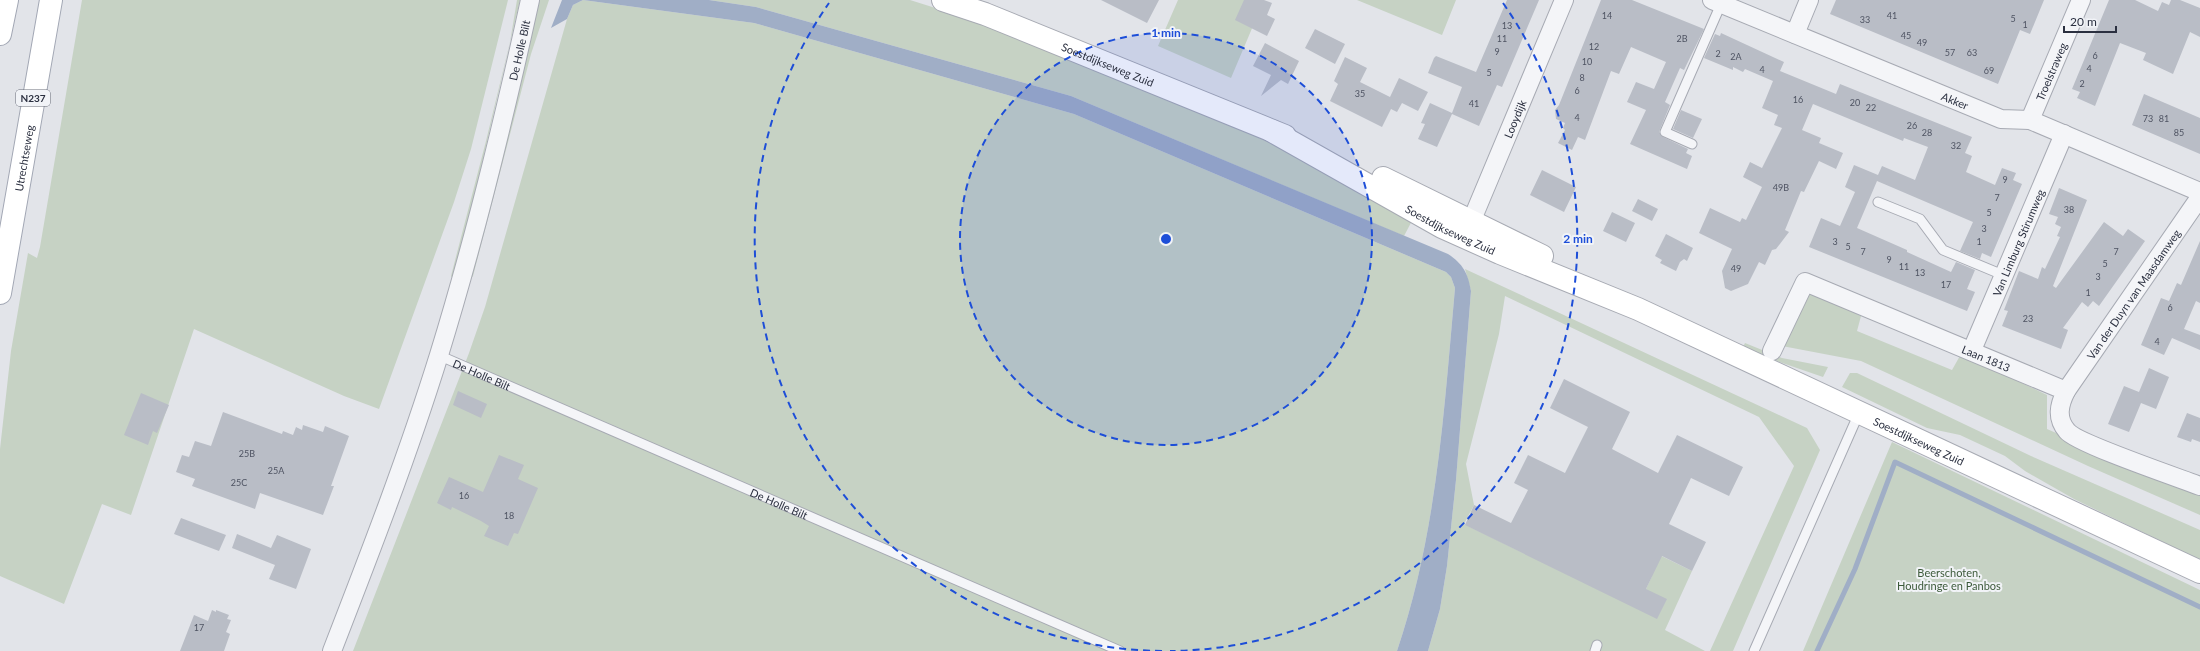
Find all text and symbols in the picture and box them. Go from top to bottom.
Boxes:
scale bar [2064,8,2116,34]
house number: 14 [1602,10,1612,21]
house number: 41 [1887,10,1897,21]
house number: 5 [2010,13,2016,24]
house number: 33 [1860,14,1870,25]
text: 20 m [2070,14,2097,29]
street label: De Holle Bilt [506,19,532,82]
house number: 1 [2022,19,2028,30]
house number: 13 [1502,20,1512,31]
text: 1 min [1151,25,1181,40]
house number: 45 [1901,30,1911,41]
house number: 11 [1497,33,1507,44]
house number: 2B [1676,33,1688,44]
house number: 49 [1917,37,1927,48]
street label: Soestdijkseweg Zuid [1060,39,1156,89]
street label: Troelstraweg [2033,40,2069,102]
house number: 12 [1589,41,1599,52]
house number: 9 [1494,46,1500,57]
house number: 57 [1945,47,1955,58]
house number: 63 [1967,47,1977,58]
house number: 2 [1715,48,1721,59]
house number: 6 [2092,50,2098,61]
house number: 2A [1730,51,1743,62]
house number: 10 [1582,56,1592,67]
house number: 4 [2086,63,2092,74]
house number: 4 [1759,64,1765,75]
house number: 69 [1984,65,1994,76]
house number: 5 [1486,67,1492,78]
house number: 8 [1579,72,1585,83]
house number: 2 [2079,78,2085,89]
house number: 6 [1574,85,1580,96]
house number: 35 [1355,88,1365,99]
street label: Akker [1940,89,1971,112]
road number: N237 [16,90,50,106]
house number: 16 [1793,94,1803,105]
street label: Looydijk [1501,97,1528,140]
house number: 20 [1850,97,1860,108]
house number: 41 [1469,98,1479,109]
house number: 22 [1866,102,1876,113]
house number: 4 [1574,112,1580,123]
house number: 73 [2143,113,2153,124]
house number: 81 [2159,113,2169,124]
house number: 26 [1907,120,1917,131]
street label: Utrechtseweg [11,123,36,192]
house number: 28 [1922,127,1932,138]
house number: 85 [2174,127,2184,138]
house number: 32 [1951,140,1961,151]
house number: 9 [2002,174,2008,185]
house number: 49B [1773,182,1789,193]
street label: Van Limburg Stirumweg [1989,187,2046,298]
house number: 7 [1994,192,2000,203]
street label: Soestdijkseweg Zuid [1404,201,1498,257]
house number: 38 [2064,204,2074,215]
house number: 5 [1986,207,1992,218]
house number: 3 [1981,223,1987,234]
street label: Van der Duyn van Maasdamweg [2084,226,2183,361]
text: 2 min [1563,231,1593,246]
centre of rings [1159,232,1173,246]
house number: 3 [1832,236,1838,247]
house number: 1 [1976,236,1982,247]
house number: 5 [1845,241,1851,252]
house number: 7 [1860,246,1866,257]
house number: 7 [2113,246,2119,257]
house number: 9 [1886,254,1892,265]
house number: 5 [2102,258,2108,269]
house number: 11 [1899,261,1909,272]
house number: 49 [1731,263,1741,274]
house number: 13 [1915,267,1925,278]
house number: 3 [2095,271,2101,282]
house number: 17 [1941,279,1951,290]
house number: 1 [2085,287,2091,298]
house number: 6 [2167,302,2173,313]
house number: 23 [2023,313,2033,324]
house number: 4 [2154,336,2160,347]
street label: Laan 1813 [1960,342,2012,374]
street label: De Holle Bilt [451,356,513,392]
street label: Soestdijkseweg Zuid [1872,414,1966,467]
house number: 25B [239,448,255,459]
house number: 25A [268,465,285,476]
house number: 25C [231,477,247,488]
street label: De Holle Bilt [748,485,810,521]
house number: 16 [459,490,469,501]
house number: 18 [504,510,514,521]
park label: Beerschoten, Houdringe en Panbos [1897,566,2001,592]
house number: 17 [194,622,204,633]

